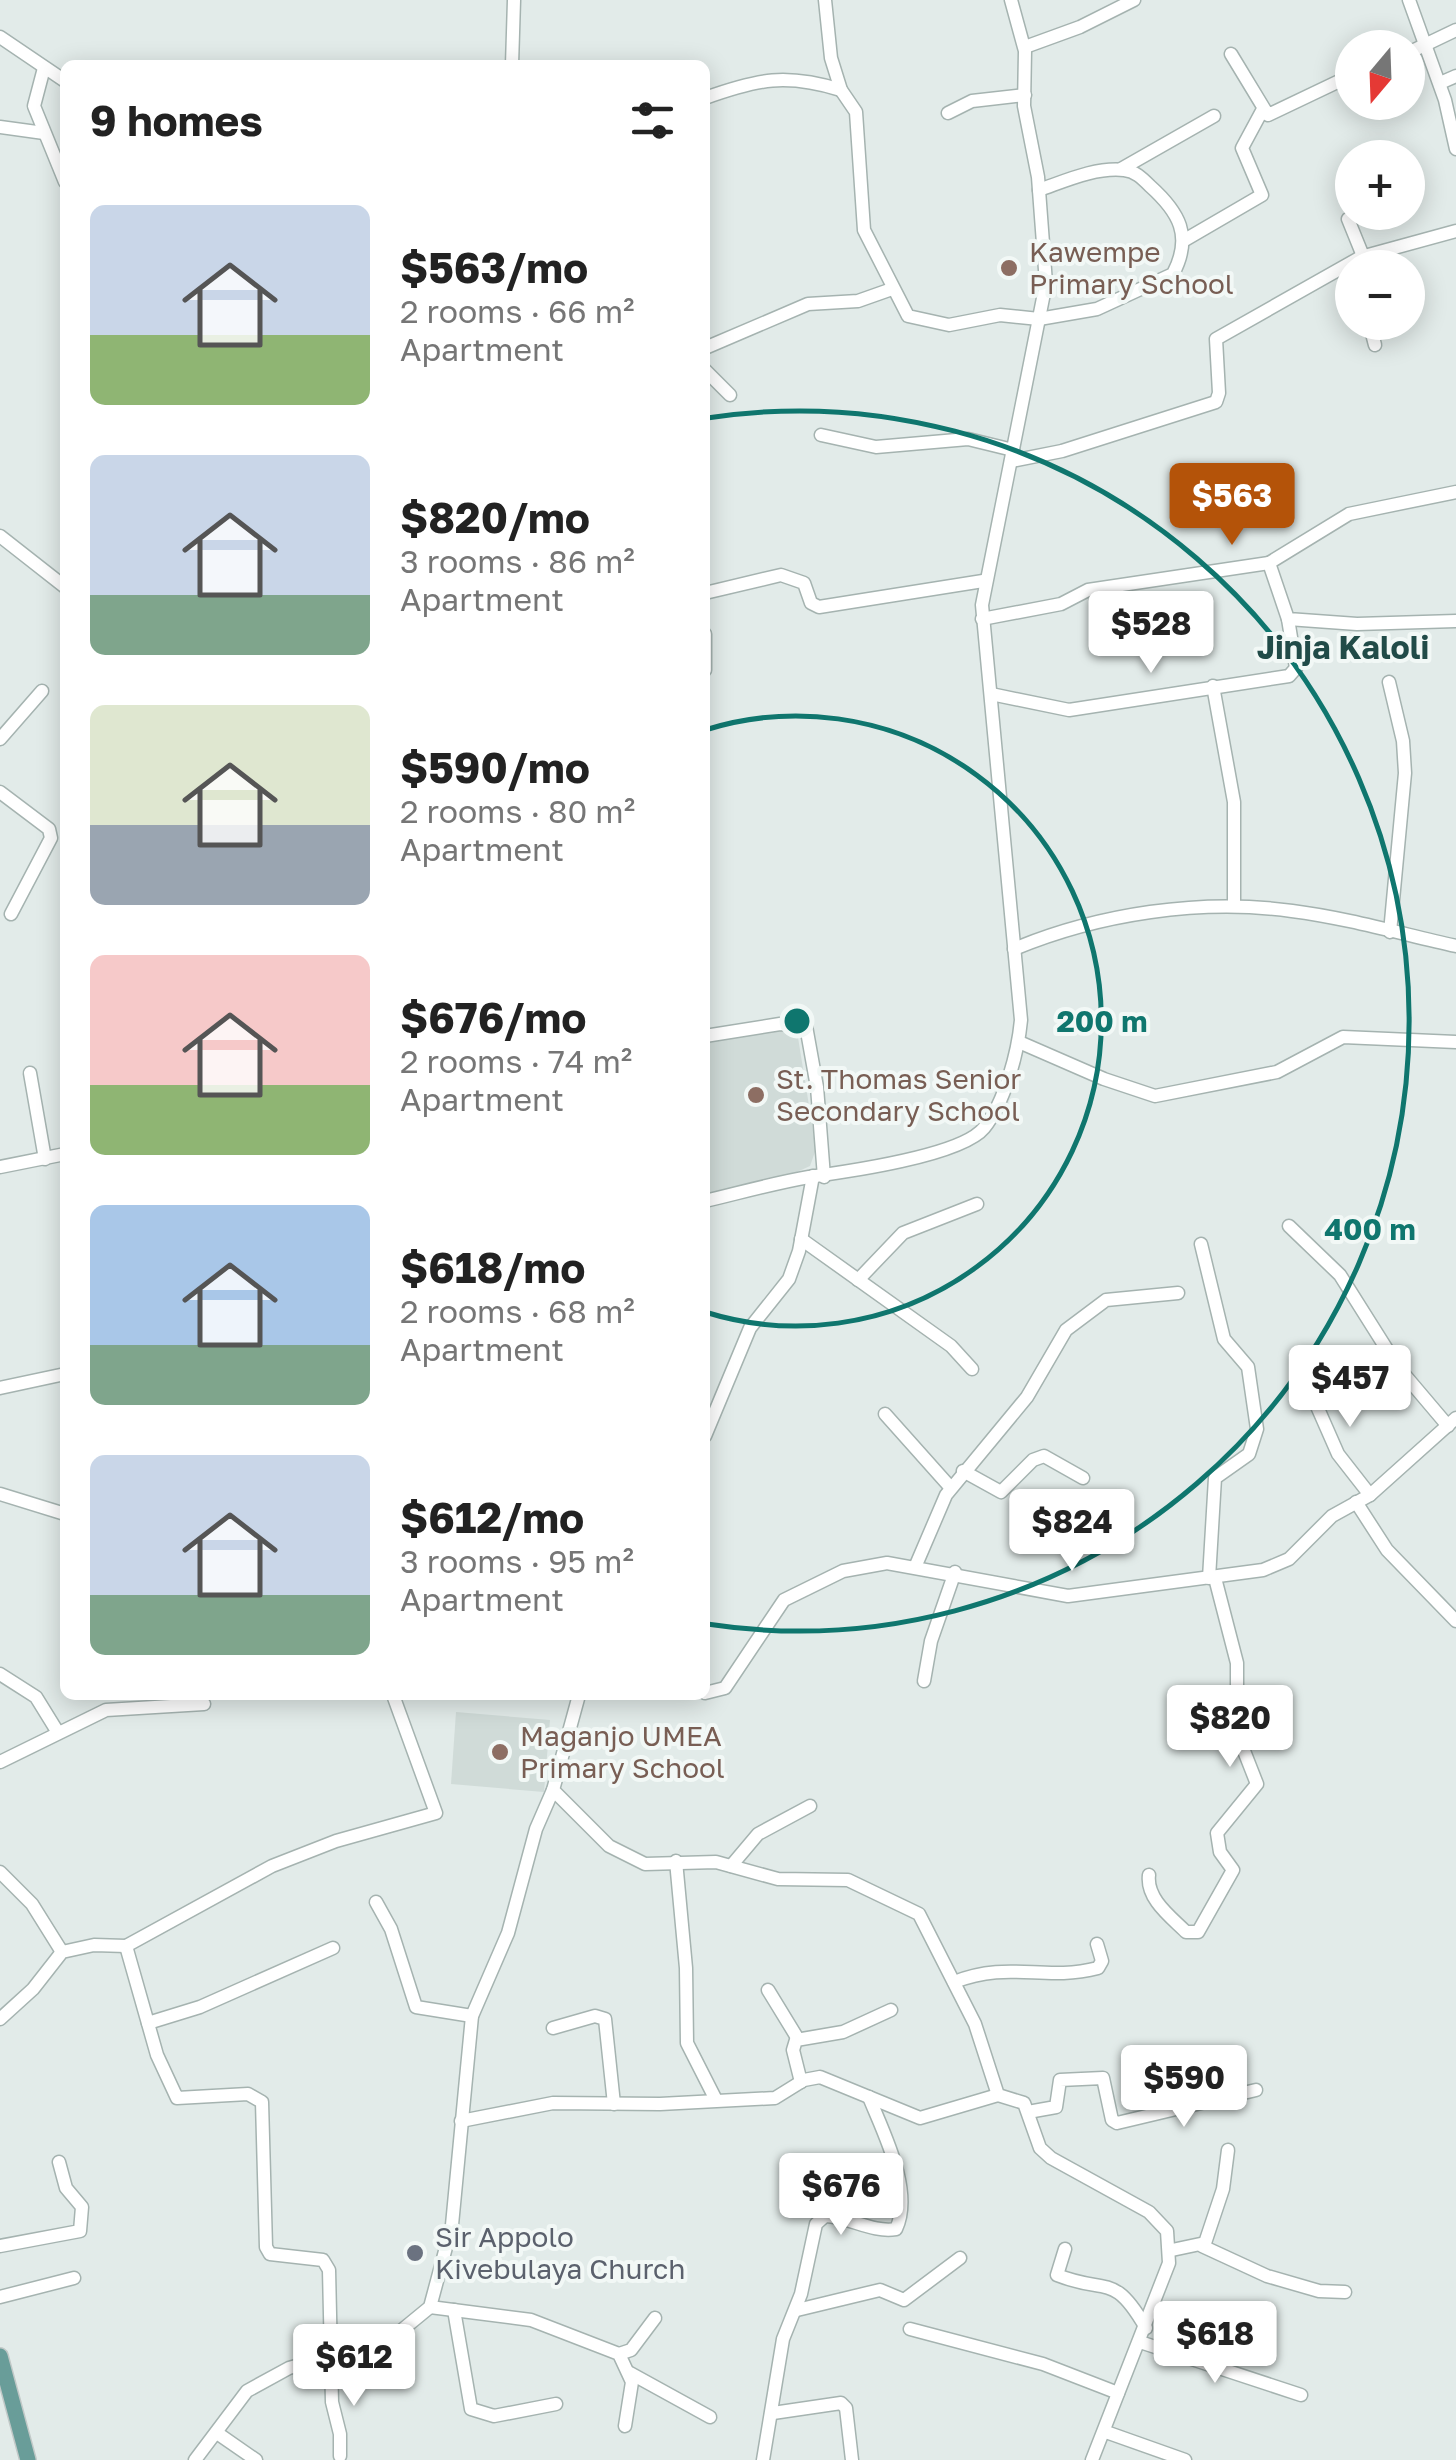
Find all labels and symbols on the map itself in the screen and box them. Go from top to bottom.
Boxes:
north arrow [1335,30,1425,120]
place label: Kawempe Primary School [1029,235,1234,300]
marker: Kawempe Primary School [998,257,1020,279]
pin: $563 [1173,463,1291,548]
pin: $528 [1092,591,1210,676]
district label: Jinja Kaloli [1257,628,1429,666]
centre of rings [779,1003,815,1039]
text: 200 m [1056,1003,1148,1039]
place label: St. Thomas Senior Secondary School [776,1062,1021,1127]
marker: St. Thomas Senior Secondary School [745,1084,767,1106]
text: 400 m [1324,1211,1416,1247]
pin: $457 [1291,1345,1409,1430]
pin: $824 [1013,1489,1131,1574]
pin: $820 [1171,1685,1289,1770]
place label: Maganjo UMEA Primary School [520,1719,725,1784]
marker: Maganjo UMEA Primary School [489,1741,511,1763]
pin: $590 [1125,2045,1243,2130]
pin: $676 [782,2153,900,2238]
place label: Sir Appolo Kivebulaya Church [435,2220,686,2285]
marker: Sir Appolo Kivebulaya Church [404,2242,426,2264]
pin: $618 [1156,2301,1274,2386]
pin: $612 [295,2324,413,2409]

